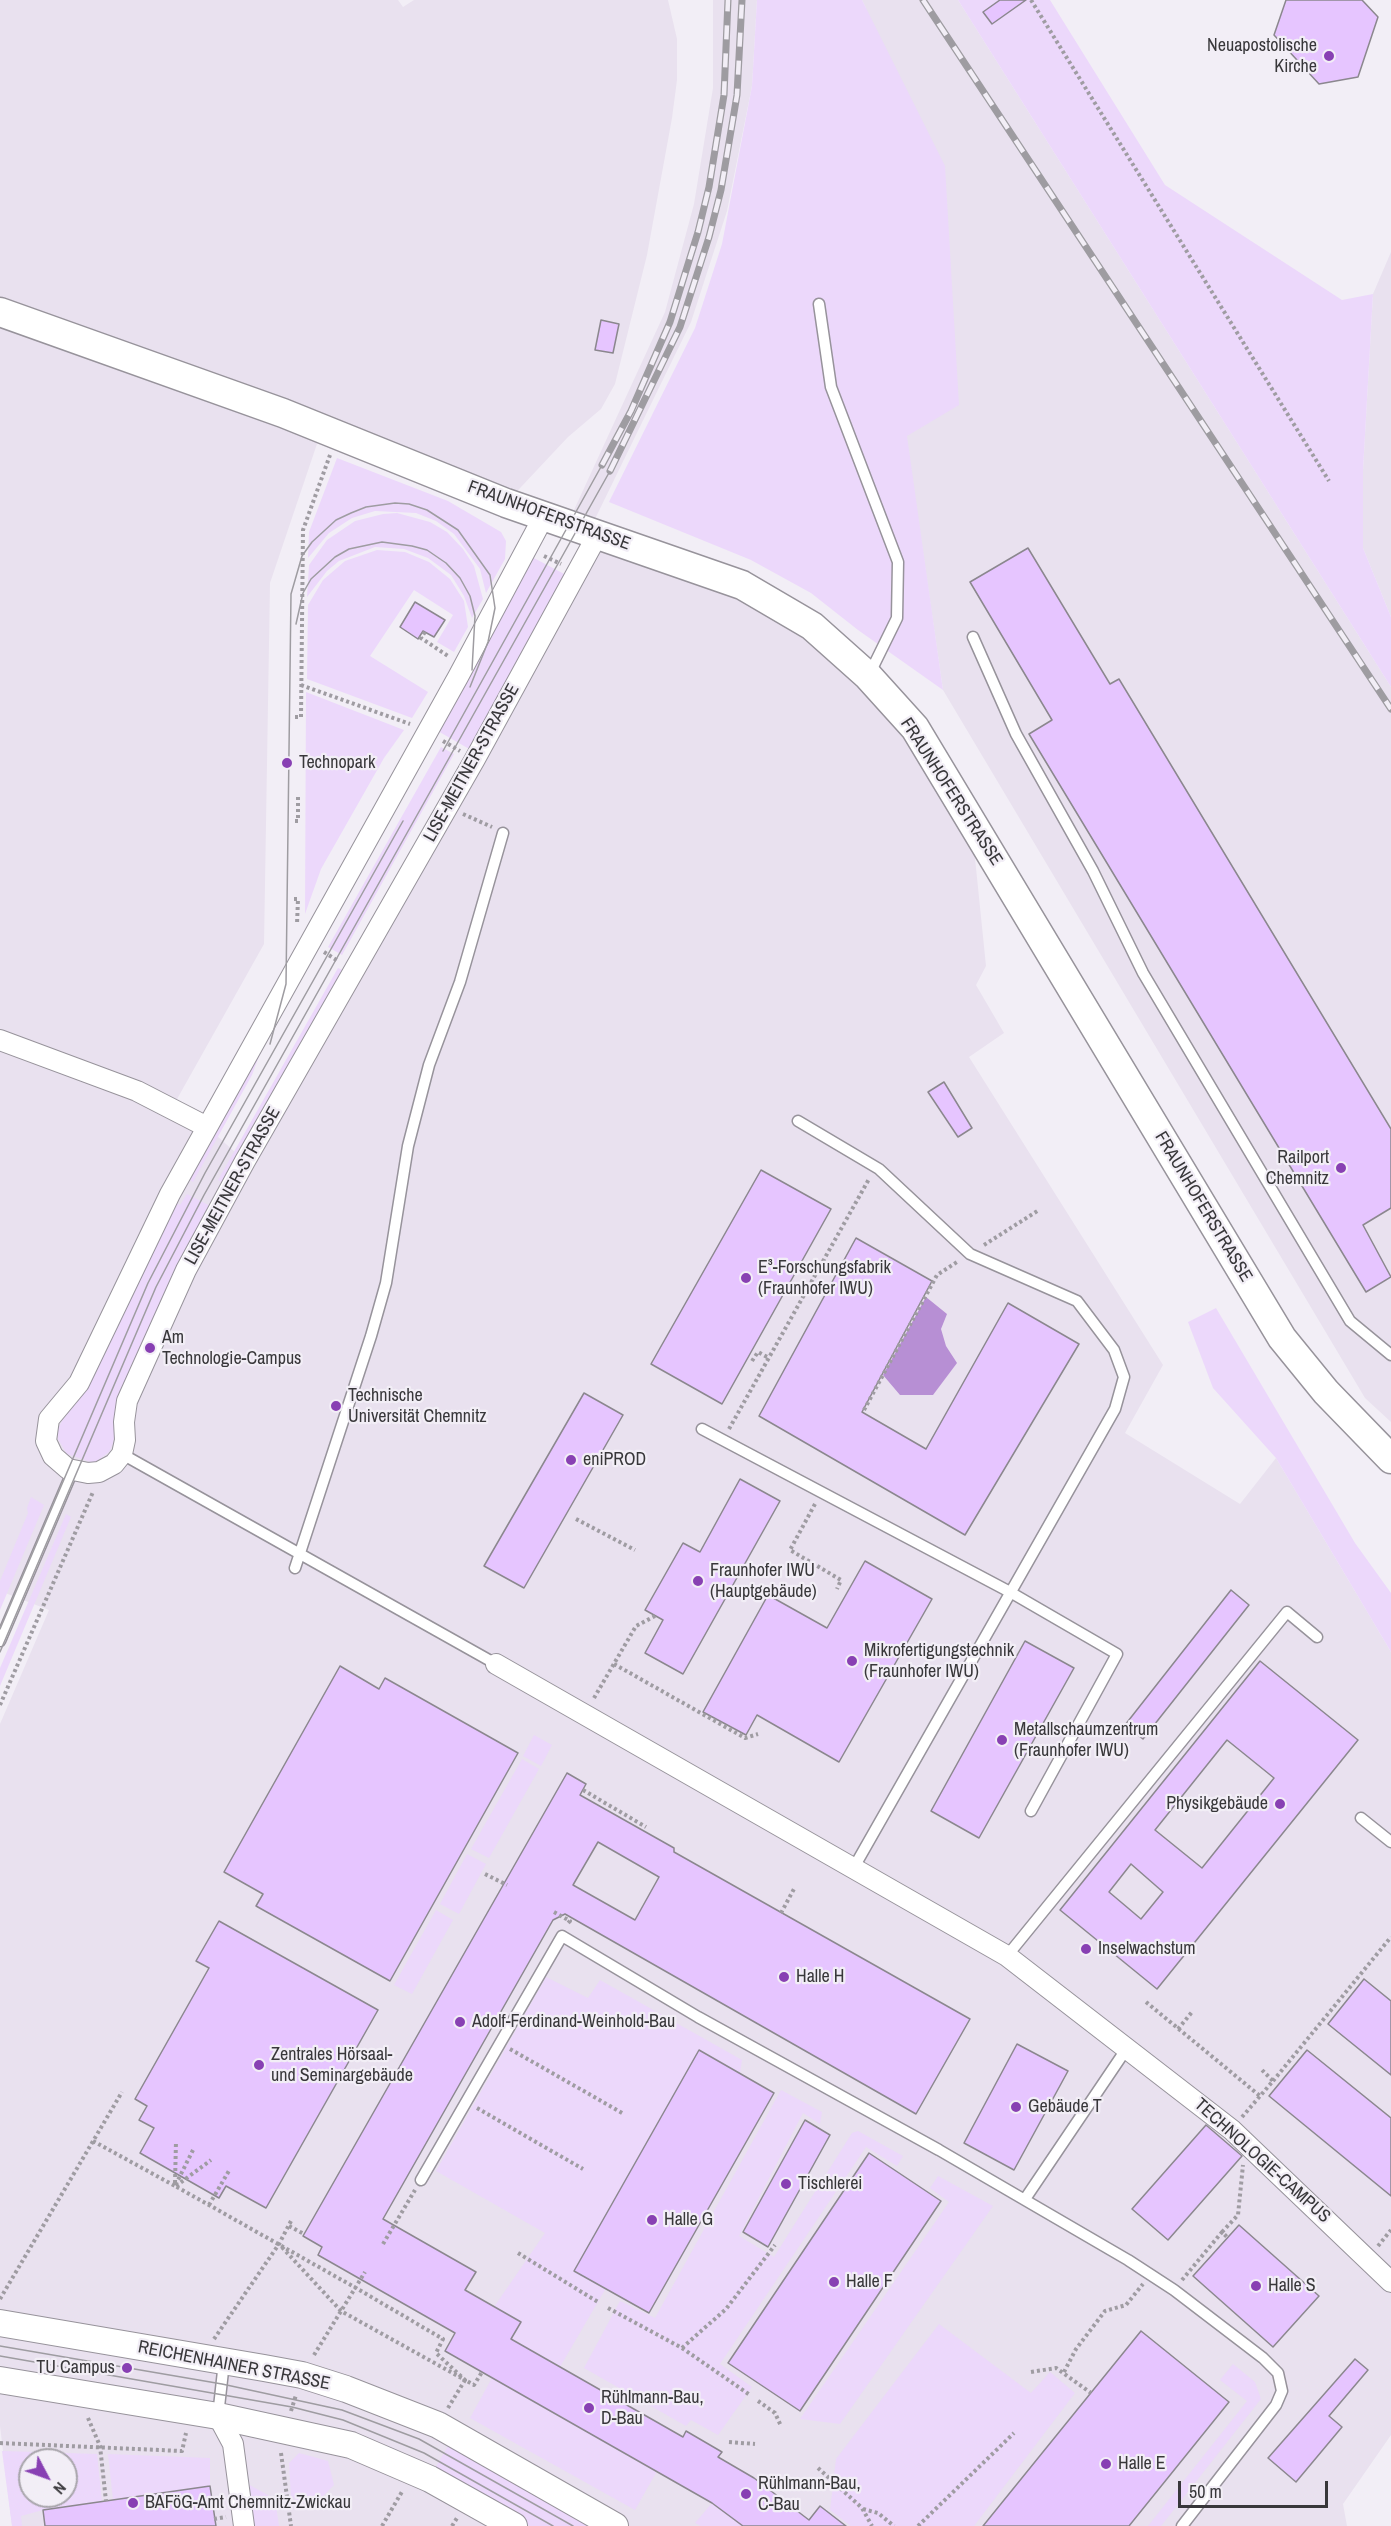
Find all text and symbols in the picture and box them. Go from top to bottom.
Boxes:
place label: Neuapostolische Kirche [1207,35,1317,78]
marker: Neuapostolische Kirche [1322,49,1336,63]
street label: FRAUNHOFERSTRASSE [465,477,633,555]
street label: LISE-MEITNER-STRASSE [420,680,524,846]
street label: FRAUNHOFERSTRASSE [895,714,1007,870]
place label: Technopark [299,752,375,774]
marker: Technopark [280,756,294,770]
street label: LISE-MEITNER-STRASSE [181,1103,285,1269]
street label: FRAUNHOFERSTRASSE [1150,1128,1256,1286]
place label: Railport Chemnitz [1266,1147,1329,1190]
marker: Railport Chemnitz [1334,1161,1348,1175]
place label: E³-Forschungsfabrik (Fraunhofer IWU) [758,1257,891,1300]
marker: E³-Forschungsfabrik (Fraunhofer IWU) [739,1271,753,1285]
place label: Am Technologie-Campus [162,1327,301,1370]
marker: Am Technologie-Campus [143,1341,157,1355]
place label: Technische Universität Chemnitz [348,1385,487,1428]
marker: Technische Universität Chemnitz [329,1399,343,1413]
place label: eniPROD [583,1449,646,1471]
marker: eniPROD [564,1453,578,1467]
place label: Fraunhofer IWU (Hauptgebäude) [710,1560,817,1602]
marker: Fraunhofer IWU (Hauptgebäude) [691,1574,705,1588]
place label: Mikrofertigungstechnik (Fraunhofer IWU) [864,1640,1014,1682]
marker: Mikrofertigungstechnik (Fraunhofer IWU) [845,1654,859,1668]
place label: Metallschaumzentrum (Fraunhofer IWU) [1014,1719,1158,1762]
marker: Metallschaumzentrum (Fraunhofer IWU) [995,1733,1009,1747]
place label: Physikgebäude [1166,1793,1268,1815]
marker: Physikgebäude [1273,1797,1287,1811]
place label: Inselwachstum [1098,1938,1196,1960]
marker: Inselwachstum [1079,1942,1093,1956]
place label: Halle H [796,1966,844,1988]
marker: Halle H [777,1970,791,1984]
place label: Adolf-Ferdinand-Weinhold-Bau [472,2011,675,2033]
marker: Adolf-Ferdinand-Weinhold-Bau [453,2015,467,2029]
place label: Zentrales Hörsaal- und Seminargebäude [271,2044,413,2086]
marker: Zentrales Hörsaal- und Seminargebäude [252,2058,266,2072]
street label: TECHNOLOGIE-CAMPUS [1190,2094,1334,2228]
place label: Gebäude T [1028,2096,1102,2118]
marker: Gebäude T [1009,2100,1023,2114]
place label: Tischlerei [798,2173,862,2195]
marker: Tischlerei [779,2177,793,2191]
place label: Halle G [664,2209,713,2231]
marker: Halle G [645,2213,659,2227]
place label: Halle F [846,2271,893,2293]
marker: Halle F [827,2275,841,2289]
place label: Halle S [1268,2275,1316,2297]
marker: Halle S [1249,2279,1263,2293]
street label: REICHENHAINER STRASSE [136,2337,332,2395]
place label: TU Campus [36,2357,115,2379]
marker: TU Campus [120,2361,134,2375]
place label: Rühlmann-Bau, D-Bau [601,2387,704,2430]
marker: Rühlmann-Bau, D-Bau [582,2401,596,2415]
north arrow [18,2448,78,2508]
place label: Halle E [1118,2453,1166,2475]
marker: Halle E [1099,2457,1113,2471]
scale bar [1181,2469,1331,2507]
place label: Rühlmann-Bau, C-Bau [758,2473,861,2516]
text: N [49,2478,71,2499]
text: 50 m [1189,2479,1222,2504]
marker: Rühlmann-Bau, C-Bau [739,2487,753,2501]
place label: BAFöG-Amt Chemnitz-Zwickau [145,2492,351,2514]
marker: BAFöG-Amt Chemnitz-Zwickau [126,2496,140,2510]

